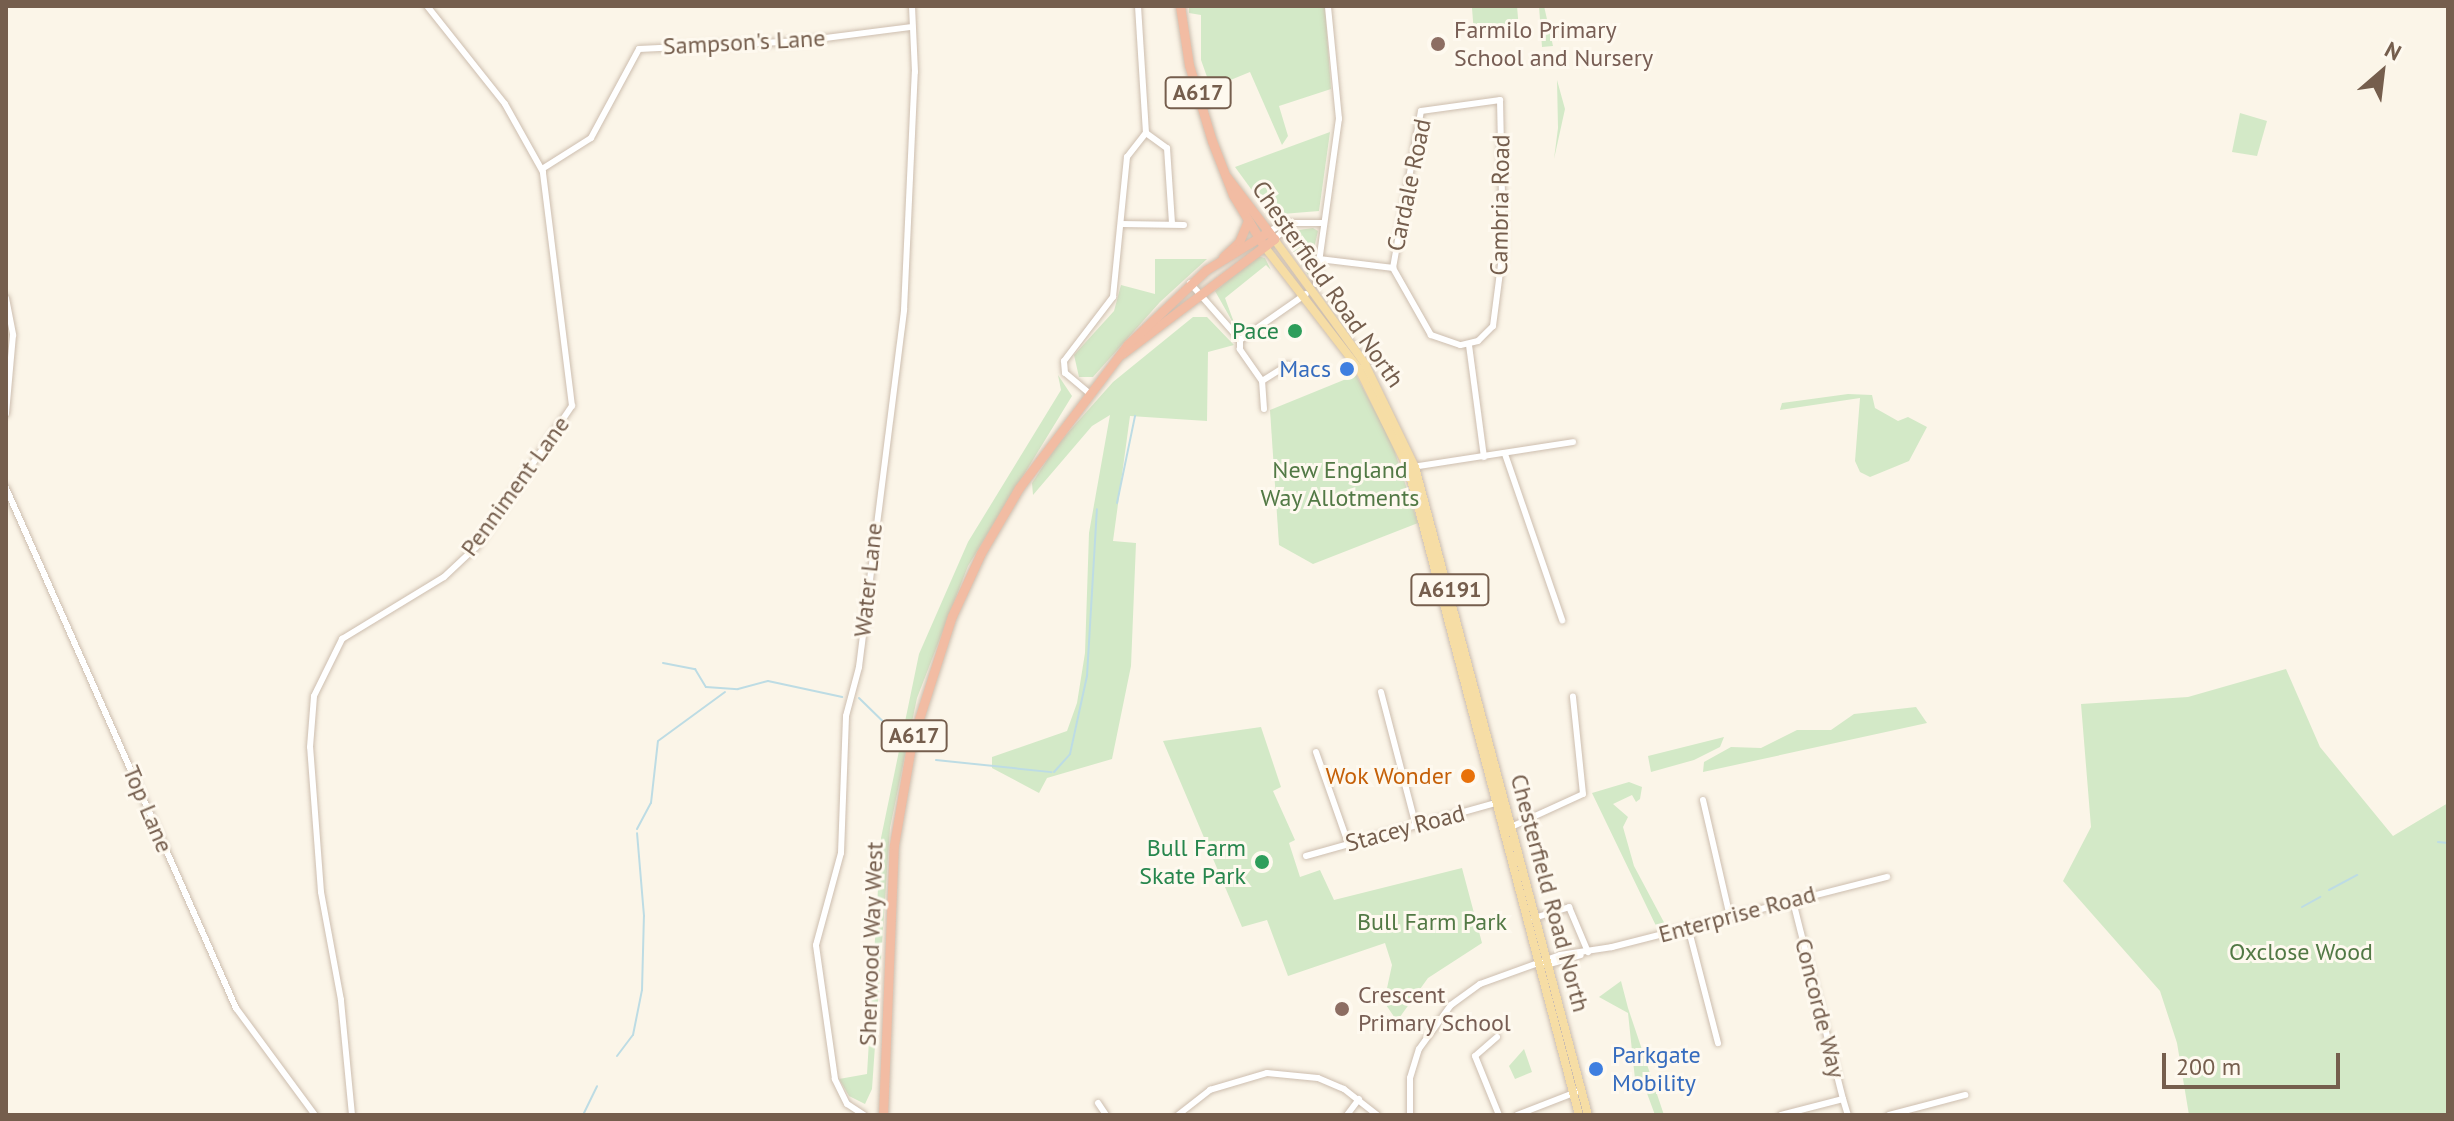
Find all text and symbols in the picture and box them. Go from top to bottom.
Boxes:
place label: Farmilo Primary School and Nursery [1454,16,1653,72]
street label: Sampson's Lane [662,23,826,61]
north arrow [2342,32,2422,112]
marker: Farmilo Primary School and Nursery [1429,35,1447,53]
text: N [2380,35,2406,67]
road number: A617 [1164,75,1232,111]
street label: Cardale Road [1381,116,1437,254]
street label: Cambria Road [1484,134,1516,276]
street label: Chesterfield Road North [1246,175,1410,393]
place label: Pace [1232,317,1279,345]
marker: Pace [1286,322,1304,340]
place label: Macs [1279,355,1331,383]
marker: Macs [1338,360,1356,378]
street label: Penniment Lane [455,410,575,562]
park label: New England Way Allotments [1260,456,1420,512]
street label: Water Lane [848,522,888,638]
road number: A6191 [1410,572,1490,608]
road number: A617 [880,718,948,754]
street label: Top Lane [117,761,179,857]
place label: Wok Wonder [1324,762,1452,790]
marker: Wok Wonder [1459,767,1477,785]
street label: Chesterfield Road North [1504,771,1596,1015]
street label: Stacey Road [1342,798,1468,858]
place label: Bull Farm Skate Park [1139,834,1246,890]
street label: Sherwood Way West [853,840,889,1048]
marker: Bull Farm Skate Park [1253,853,1271,871]
street label: Enterprise Road [1655,879,1819,949]
park label: Bull Farm Park [1357,908,1507,936]
street label: Concorde Way [1789,935,1851,1081]
park label: Oxclose Wood [2229,938,2373,966]
place label: Crescent Primary School [1358,981,1512,1037]
marker: Crescent Primary School [1333,1000,1351,1018]
scale bar [2166,1037,2344,1087]
place label: Parkgate Mobility [1612,1041,1701,1097]
text: 200 m [2176,1051,2241,1082]
marker: Parkgate Mobility [1587,1060,1605,1078]

